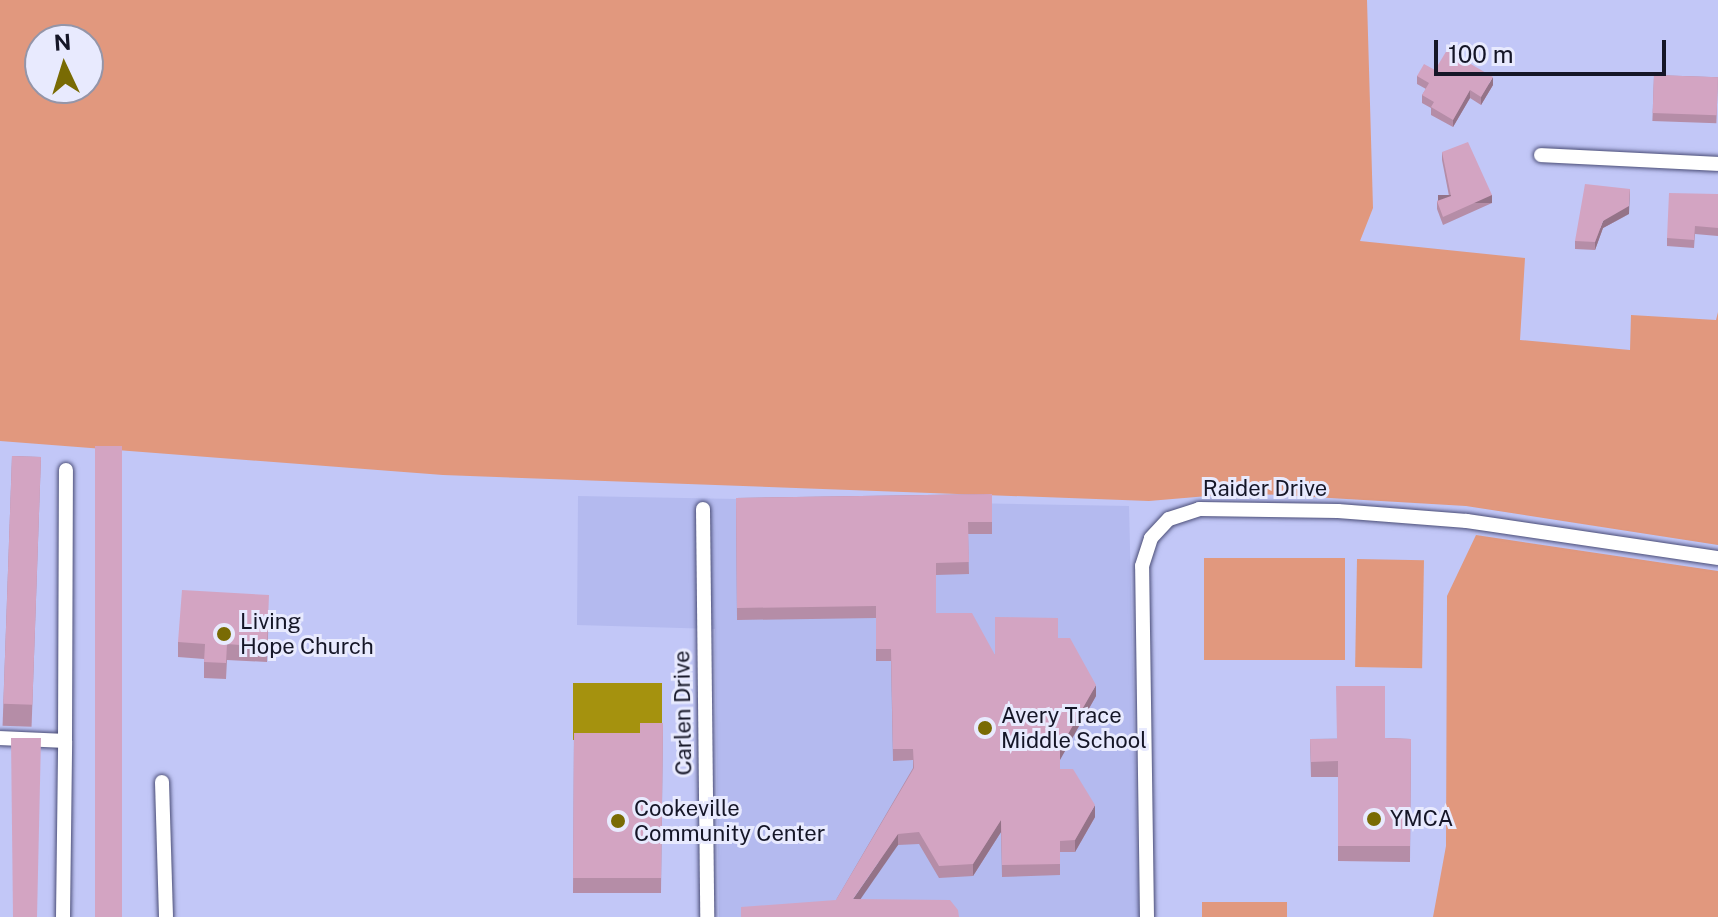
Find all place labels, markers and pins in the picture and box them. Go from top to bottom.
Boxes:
place label: Living Hope Church [240,608,374,660]
marker: Living Hope Church [215,625,233,643]
place label: Avery Trace Middle School [1001,702,1147,754]
marker: Avery Trace Middle School [976,719,994,737]
place label: Cookeville Community Center [634,795,825,846]
place label: YMCA [1390,806,1453,832]
marker: YMCA [1365,810,1383,828]
marker: Cookeville Community Center [609,812,627,830]

